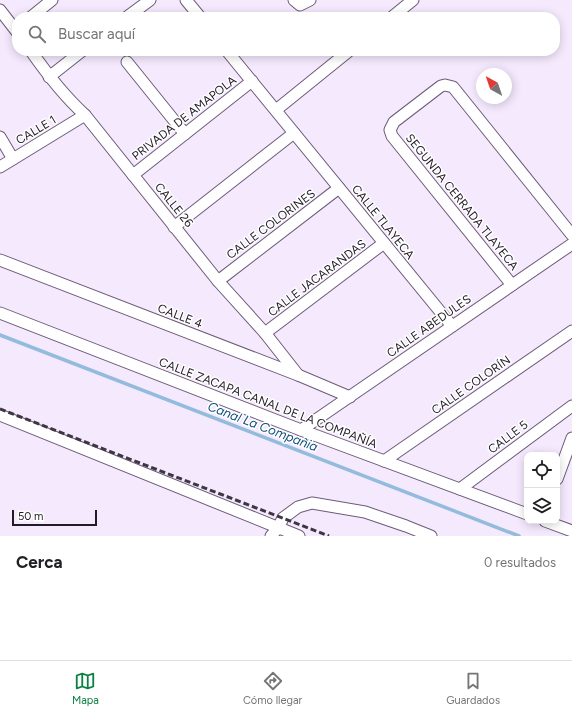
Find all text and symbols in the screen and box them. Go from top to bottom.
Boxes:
search box [12,12,560,56]
icon: search [26,23,48,45]
text: Buscar aquí [58,25,135,43]
north arrow [476,68,512,104]
street label: PRIVADA DE AMAPOLA [129,73,239,163]
street label: CALLE 1 [13,113,59,147]
street label: SEGUNDA CERRADA TLAYECA [403,131,521,273]
street label: CALLE 26 [152,180,196,230]
street label: CALLE TLAYECA [349,182,417,262]
street label: CALLE COLORINES [224,186,318,262]
street label: CALLE JACARANDAS [265,237,369,319]
street label: CALLE ABEDULES [384,292,474,360]
street label: CALLE 4 [156,301,205,331]
street label: CALLE COLORÍN [429,353,513,417]
street label: CALLE ZACAPA CANAL DE LA COMPAÑÍA [157,355,379,451]
water label: Canal La Compañia [206,399,320,455]
street label: CALLE 5 [485,417,531,457]
map controls [524,452,560,524]
button: locate [524,452,560,488]
button: layers [524,488,560,524]
scale bar [12,508,97,527]
text: 50 m [18,510,43,523]
text: Cerca [16,552,63,572]
text: 0 resultados [484,555,556,570]
tab: Mapa [72,670,99,707]
tab: Cómo llegar [243,670,302,707]
tab: Guardados [446,670,500,707]

